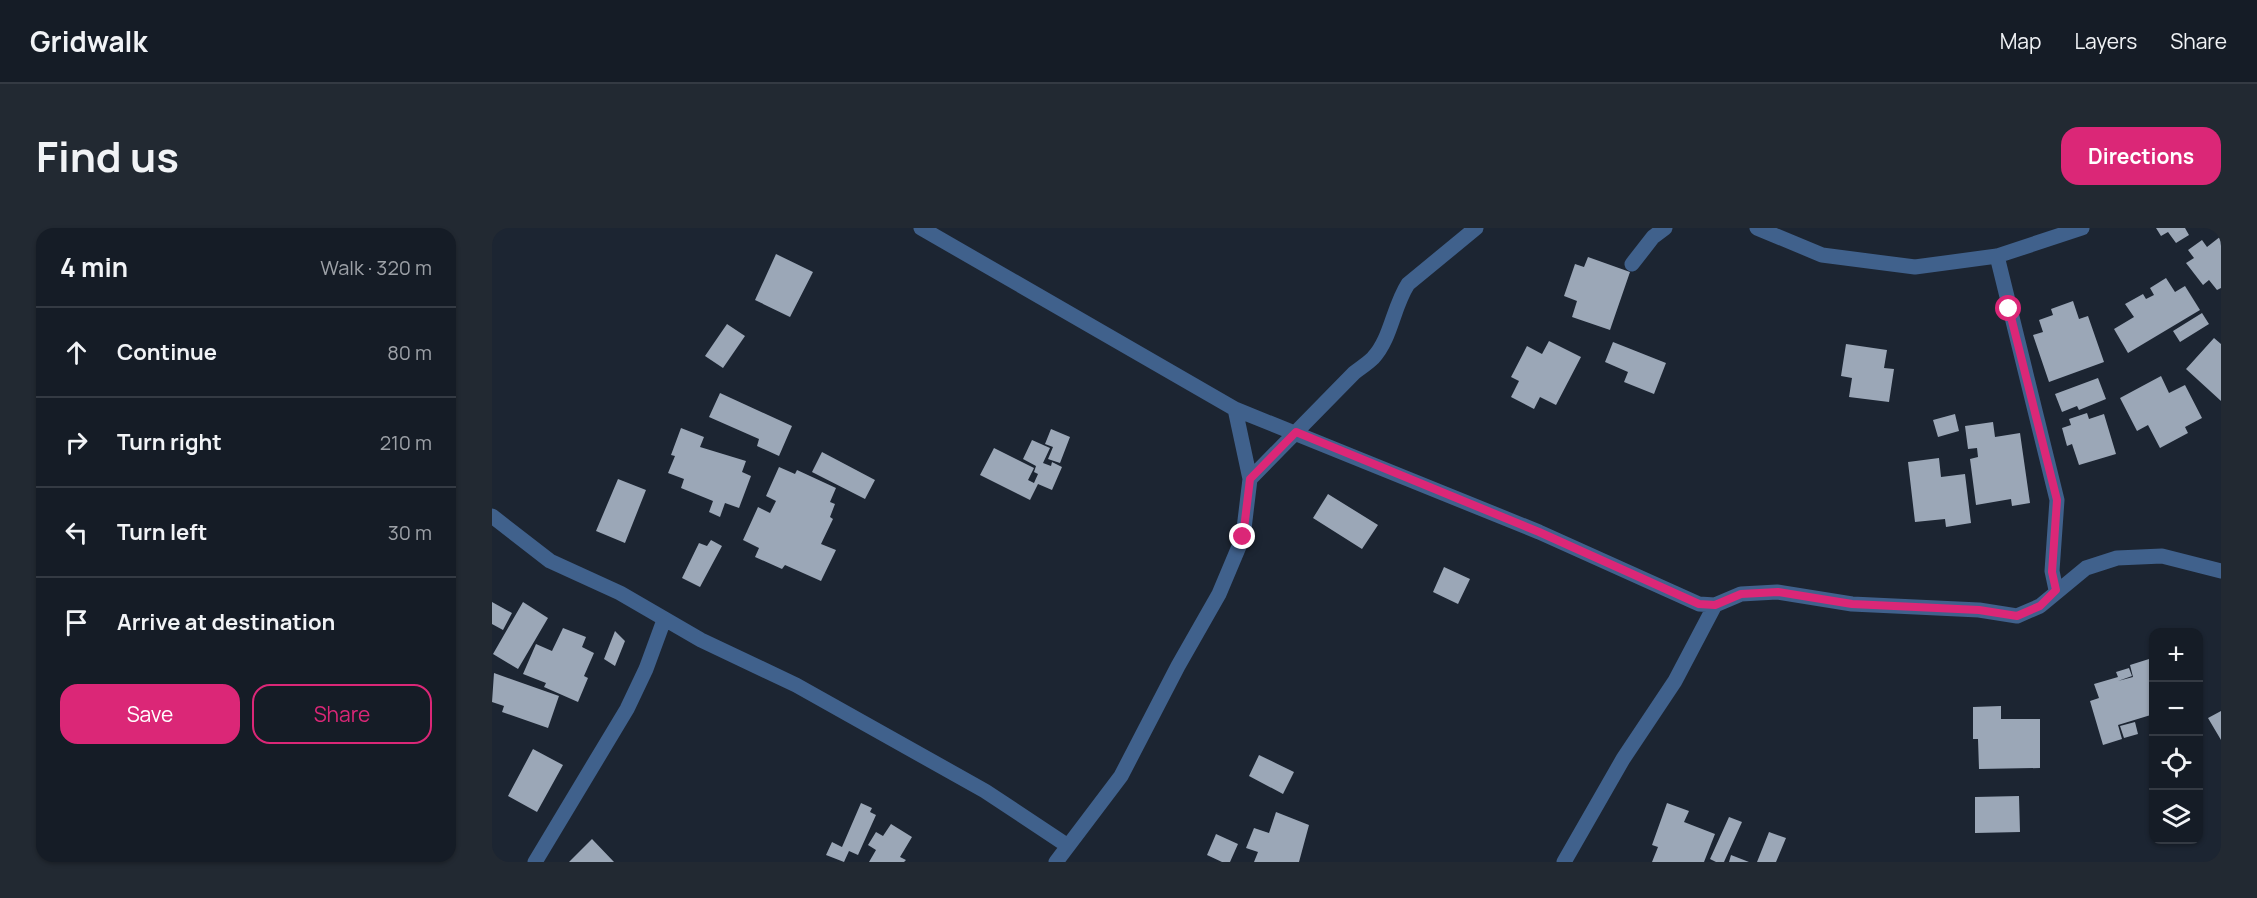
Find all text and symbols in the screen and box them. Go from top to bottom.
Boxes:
text: Gridwalk [30,22,147,60]
text: Map [2000,27,2041,55]
text: Layers [2074,27,2137,55]
text: Share [2170,27,2227,55]
text: Find us [36,127,179,185]
button: Directions [2061,127,2221,185]
text: 4 min [60,249,128,285]
text: Walk · 320 m [320,254,432,281]
route start [1995,295,2021,321]
icon: ahead [60,336,93,369]
text: Continue [117,337,217,367]
text: 80 m [387,339,432,366]
icon: right [60,426,93,459]
text: Turn right [117,427,222,457]
text: 210 m [380,429,432,456]
icon: left [60,516,93,549]
text: Turn left [117,517,207,547]
text: 30 m [388,519,432,546]
route end [1229,523,1255,549]
icon: arrive [60,606,93,639]
text: Arrive at destination [117,607,335,637]
map controls [2149,628,2203,844]
button: + [2149,628,2203,682]
button: − [2149,682,2203,736]
button: Save [60,684,240,744]
button: Share [252,684,432,744]
button: locate [2149,736,2203,790]
button: layers [2149,790,2203,844]

